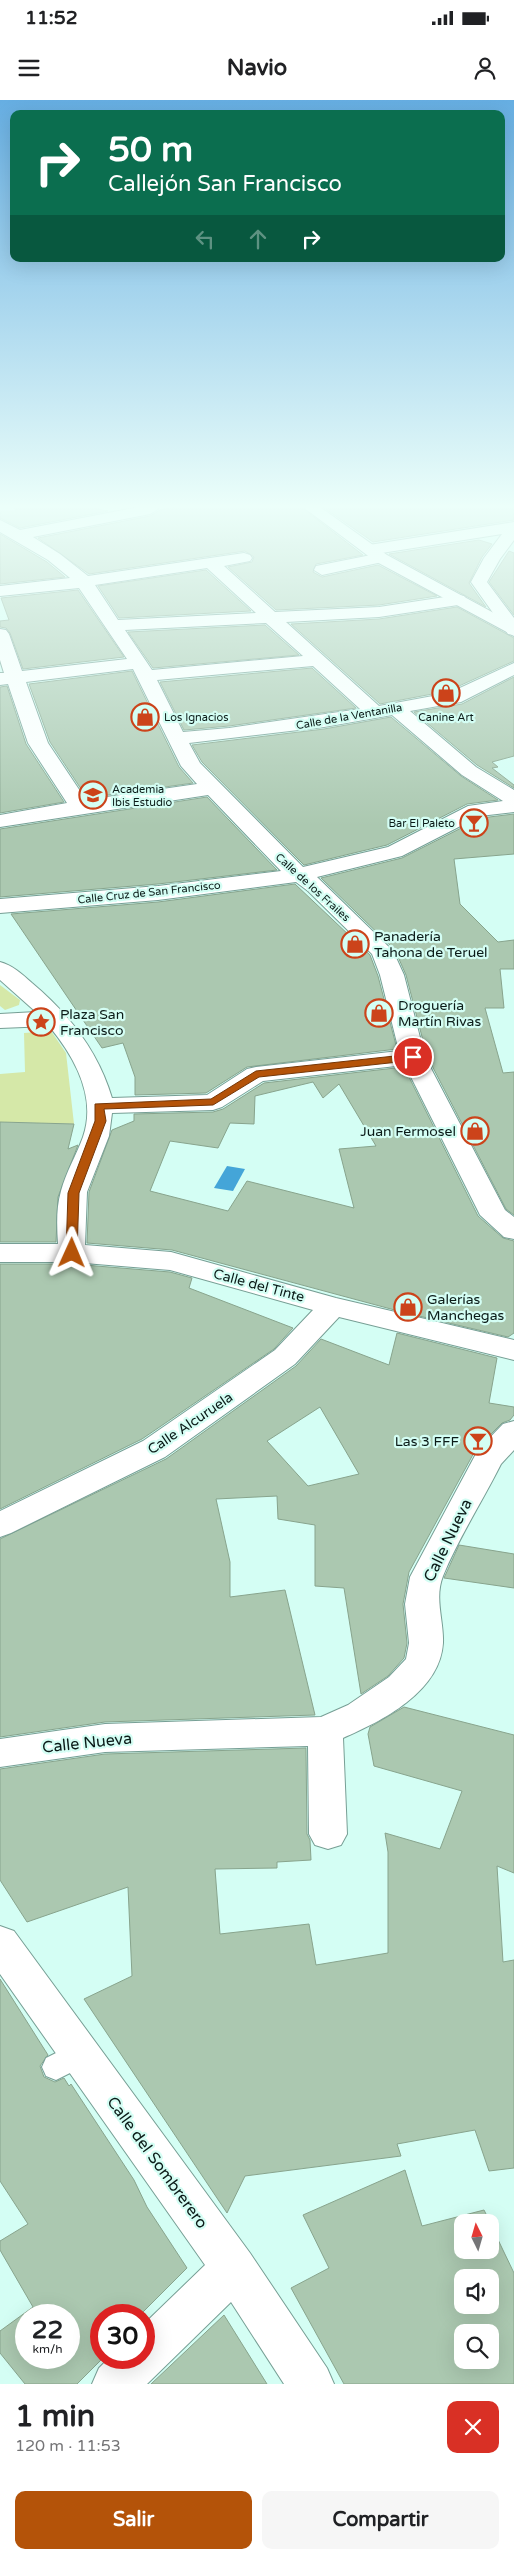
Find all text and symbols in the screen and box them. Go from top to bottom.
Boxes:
text: 11:52 [25,7,78,29]
icon: menu [15,54,43,82]
icon: person [471,54,499,82]
text: Navio [227,55,287,81]
text: 50 m [108,129,193,171]
icon: right [25,130,90,195]
text: Callejón San Francisco [108,171,342,197]
icon: left [191,225,219,253]
icon: ahead [244,225,272,253]
icon: right [297,225,325,253]
shop icon: Canine Art [431,678,461,708]
street label: Calle de la Ventanilla [295,701,403,732]
shop icon: Los Ignacios [130,702,160,732]
place label: Los Ignacios [164,711,229,724]
place label: Canine Art [418,711,474,724]
school or university icon: Academia Ibis Estudio [78,780,108,810]
place label: Academia Ibis Estudio [112,783,173,809]
bar icon: Bar El Paleto [459,808,489,838]
place label: Bar El Paleto [388,817,455,830]
street label: Calle de los Frailes [273,851,353,924]
street label: Calle Cruz de San Francisco [77,878,221,906]
place label: Panadería Tahona de Teruel [374,928,488,961]
shop icon: Panadería Tahona de Teruel [340,929,370,959]
place label: Droguería Martín Rivas [398,997,481,1030]
shop icon: Droguería Martín Rivas [364,998,394,1028]
place label: Plaza San Francisco [60,1006,124,1039]
place icon: Plaza San Francisco [26,1007,56,1037]
pin [392,1036,434,1078]
icon: arrive [399,1043,427,1071]
shop icon: Juan Fermosel [460,1116,490,1146]
place label: Juan Fermosel [360,1123,456,1140]
position arrow [45,1226,97,1278]
street label: Calle del Tinte [212,1265,306,1306]
place label: Galerías Manchegas [427,1291,505,1324]
shop icon: Galerías Manchegas [393,1292,423,1322]
street label: Calle Alcuruela [144,1389,236,1458]
bar icon: Las 3 FFF [463,1426,493,1456]
place label: Las 3 FFF [395,1433,459,1450]
street label: Calle Nueva [419,1496,477,1585]
street label: Calle Nueva [41,1728,133,1758]
street label: Calle del Sombrerero [103,2093,212,2233]
north arrow [454,2214,499,2259]
map controls [454,2214,499,2369]
button: sound [454,2269,499,2314]
speed limit sign: 30 [90,2304,155,2369]
text: 22 [32,2315,63,2345]
button: search [454,2324,499,2369]
text: km/h [32,2342,63,2356]
text: 1 min [15,2398,95,2435]
button: close [447,2401,499,2453]
text: 120 m · 11:53 [15,2436,121,2456]
button: Salir [15,2491,252,2549]
button: Compartir [262,2491,499,2549]

